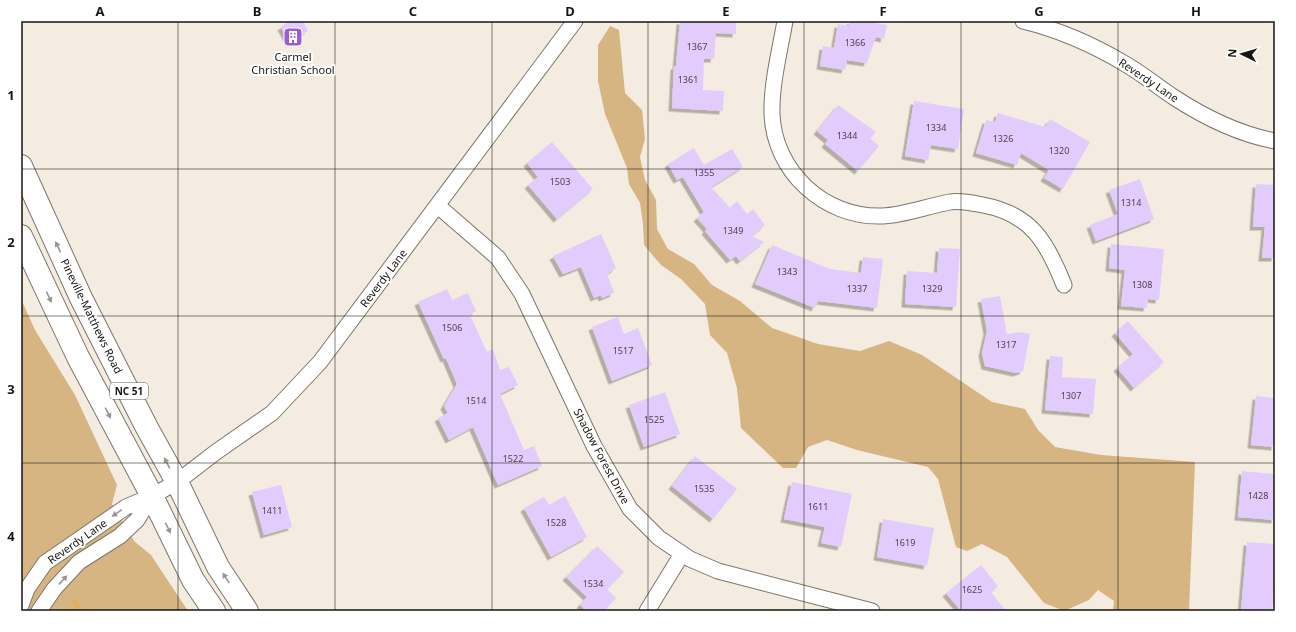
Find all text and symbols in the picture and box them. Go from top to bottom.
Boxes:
text: A [96,2,105,20]
text: B [253,2,261,20]
text: C [409,2,417,20]
text: D [565,2,575,20]
text: E [722,2,730,20]
text: F [879,2,887,20]
text: G [1034,2,1044,20]
text: H [1191,2,1201,20]
building icon: Carmel Christian School [282,26,304,48]
north arrow [1222,34,1262,74]
house number: 1366 [845,36,865,49]
house number: 1367 [687,40,707,53]
text: N [1224,48,1239,58]
place label: Carmel Christian School [251,49,335,77]
street label: Reverdy Lane [1116,54,1182,106]
house number: 1361 [678,73,698,86]
text: 1 [7,86,15,104]
house number: 1334 [926,121,946,134]
house number: 1344 [837,129,857,142]
house number: 1326 [993,132,1013,145]
house number: 1320 [1049,144,1069,157]
house number: 1355 [694,166,714,179]
house number: 1503 [550,175,570,188]
house number: 1314 [1121,196,1141,209]
house number: 1349 [723,224,743,237]
text: 2 [7,233,15,251]
one-way arrow [55,241,61,252]
street label: Reverdy Lane [356,246,410,310]
street label: Pineville-Matthews Road [58,256,126,376]
house number: 1343 [777,265,797,278]
house number: 1308 [1132,278,1152,291]
house number: 1337 [847,282,867,295]
house number: 1329 [922,282,942,295]
one-way arrow [46,291,52,303]
house number: 1506 [442,321,462,334]
house number: 1317 [996,338,1016,351]
house number: 1517 [613,344,633,357]
text: 3 [7,380,15,398]
road number: NC 51 [110,383,148,399]
house number: 1307 [1061,389,1081,402]
house number: 1514 [466,394,486,407]
street label: Shadow Forest Drive [571,406,633,506]
one-way arrow [105,407,111,419]
house number: 1525 [644,413,664,426]
house number: 1522 [503,452,523,465]
one-way arrow [164,457,170,468]
house number: 1535 [694,482,714,495]
house number: 1428 [1248,489,1268,502]
house number: 1611 [808,500,828,513]
house number: 1411 [262,504,282,517]
one-way arrow [112,509,123,517]
street label: Reverdy Lane [44,515,110,567]
house number: 1528 [546,516,566,529]
one-way arrow [165,522,171,534]
text: 4 [7,527,15,545]
house number: 1619 [895,536,915,549]
one-way arrow [222,573,230,584]
one-way arrow [58,575,67,585]
house number: 1534 [583,577,603,590]
house number: 1625 [962,583,982,596]

